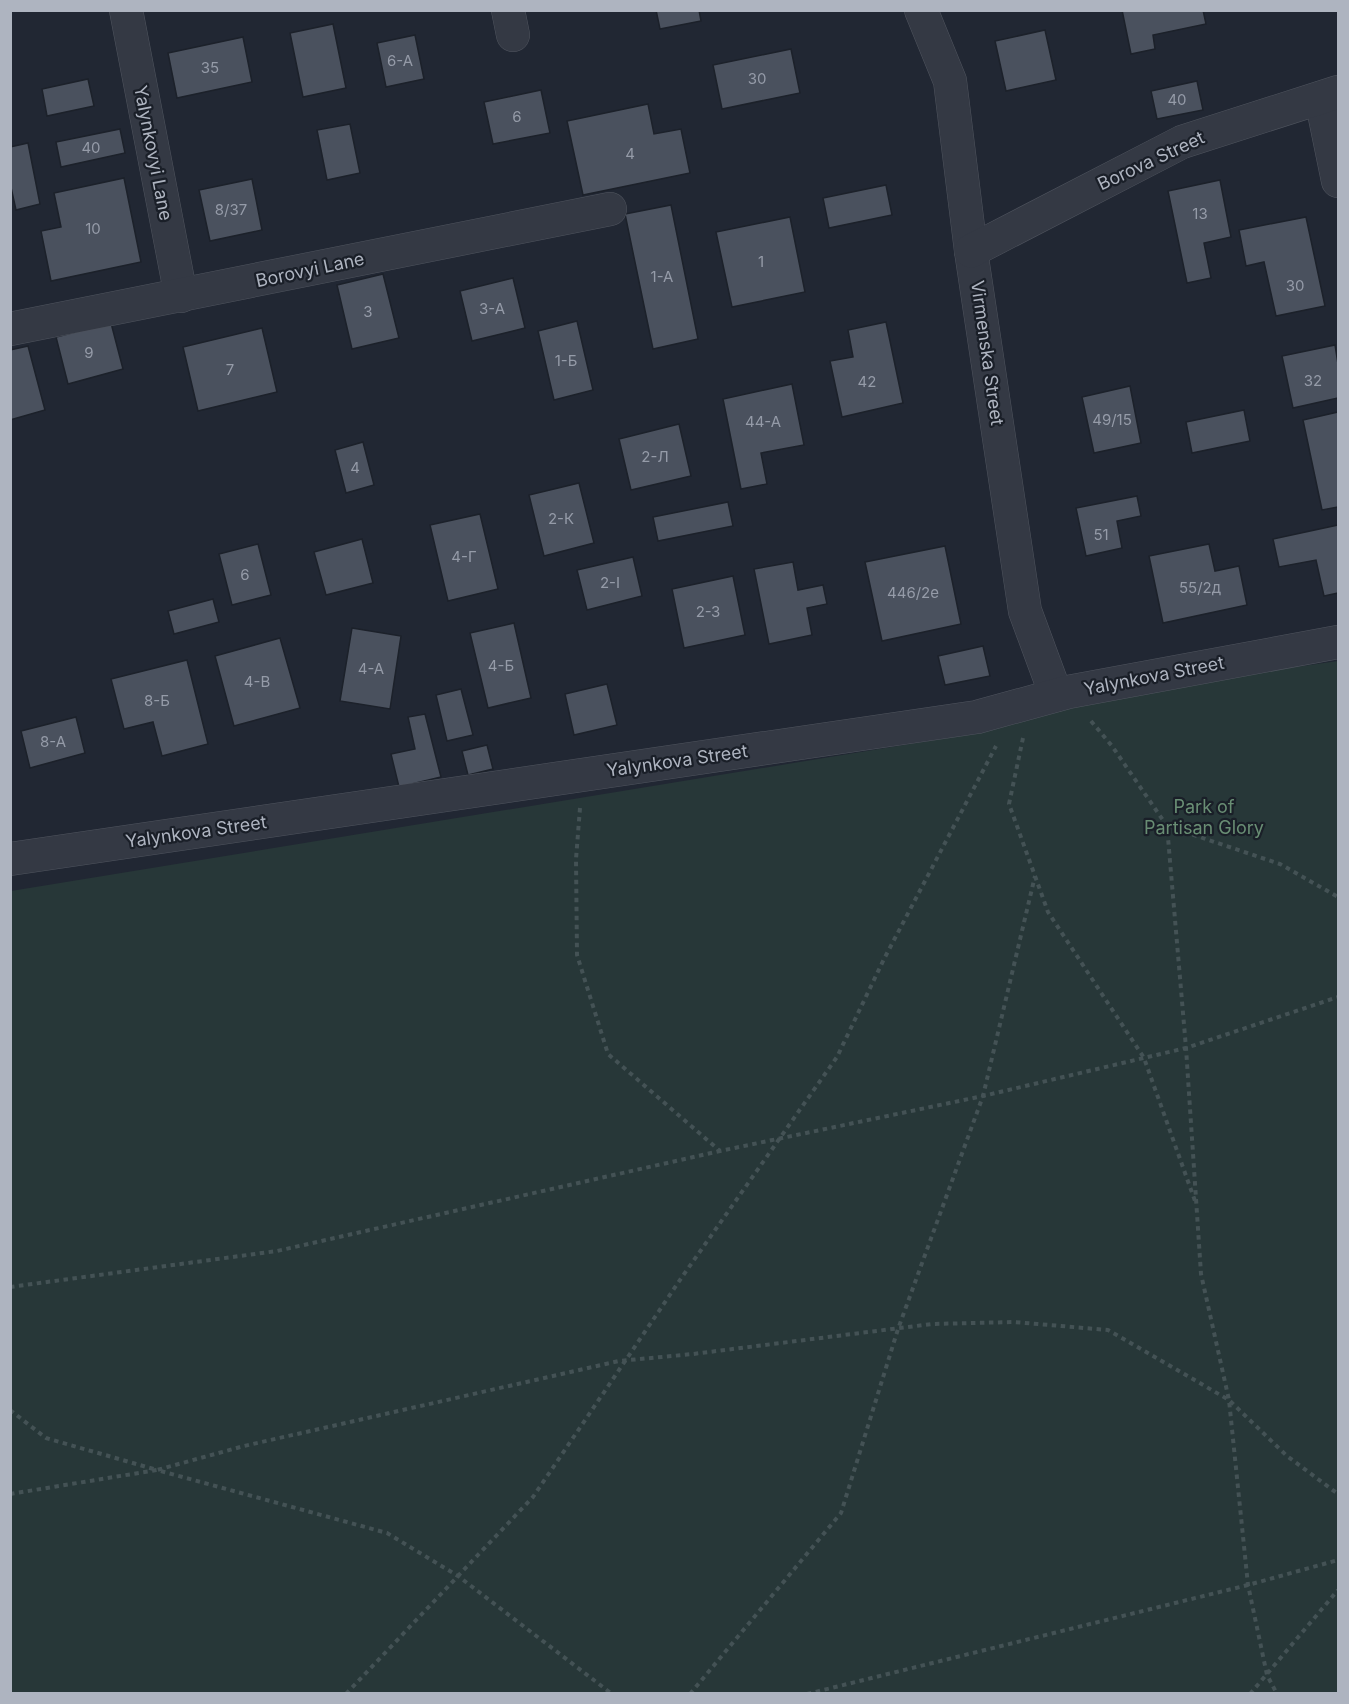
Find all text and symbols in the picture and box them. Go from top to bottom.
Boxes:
house number: 6-А [387,51,413,70]
house number: 35 [201,58,219,77]
house number: 30 [748,69,766,88]
street label: Yalynkovyi Lane [130,84,177,222]
house number: 40 [1167,90,1187,109]
house number: 6 [512,107,522,126]
street label: Borova Street [1094,127,1208,194]
house number: 40 [81,138,101,157]
house number: 4 [625,144,635,163]
house number: 8/37 [215,200,247,219]
house number: 13 [1192,204,1208,223]
house number: 10 [85,219,101,238]
street label: Borovyi Lane [254,248,366,291]
house number: 1 [758,252,764,271]
house number: 1-А [651,267,673,286]
house number: 30 [1286,276,1304,295]
street label: Virmenska Street [967,279,1008,427]
house number: 3-А [479,299,505,318]
house number: 3 [363,302,373,321]
house number: 9 [84,343,94,362]
house number: 1-Б [555,351,577,370]
house number: 7 [226,360,234,379]
house number: 32 [1304,371,1322,390]
house number: 42 [858,372,876,391]
house number: 49/15 [1092,410,1132,429]
house number: 44-А [745,412,781,431]
house number: 2-Л [641,447,669,466]
house number: 4 [350,458,360,477]
house number: 2-К [548,509,574,528]
house number: 51 [1093,525,1109,544]
house number: 4-Г [451,547,477,566]
house number: 6 [240,565,250,584]
house number: 2-І [600,573,620,592]
house number: 55/2д [1179,578,1221,597]
house number: 446/2е [887,583,939,602]
house number: 2-З [696,602,720,621]
street label: Yalynkova Street [1082,652,1226,699]
house number: 4-Б [488,656,514,675]
house number: 4-А [358,659,384,678]
house number: 4-В [244,672,270,691]
house number: 8-Б [144,691,170,710]
house number: 8-А [40,732,66,751]
street label: Yalynkova Street [605,740,749,781]
park label: Park of Partisan Glory [1144,796,1264,838]
street label: Yalynkova Street [124,811,268,852]

